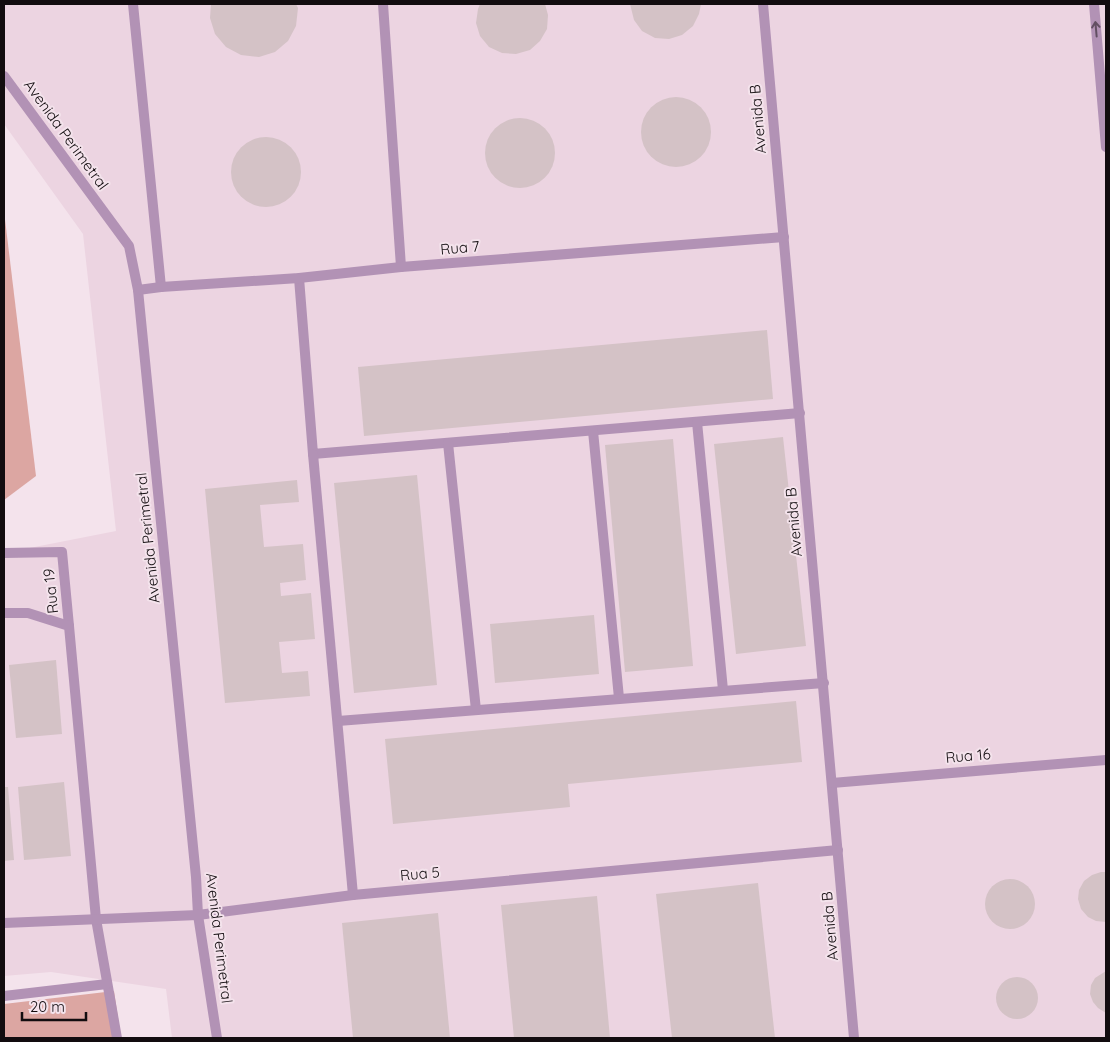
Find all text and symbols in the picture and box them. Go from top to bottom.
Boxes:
one-way arrow [1091,21,1101,37]
street label: Avenida Perimetral [20,76,113,193]
street label: Avenida B [745,83,770,155]
street label: Rua 7 [440,236,481,259]
street label: Avenida Perimetral [131,472,164,604]
street label: Avenida B [781,486,806,558]
street label: Rua 19 [39,567,62,615]
street label: Rua 16 [945,744,991,767]
street label: Rua 5 [399,862,441,885]
street label: Avenida Perimetral [202,872,237,1004]
street label: Avenida B [817,890,842,962]
scale bar [22,990,86,1022]
text: 20 m [30,997,65,1016]

